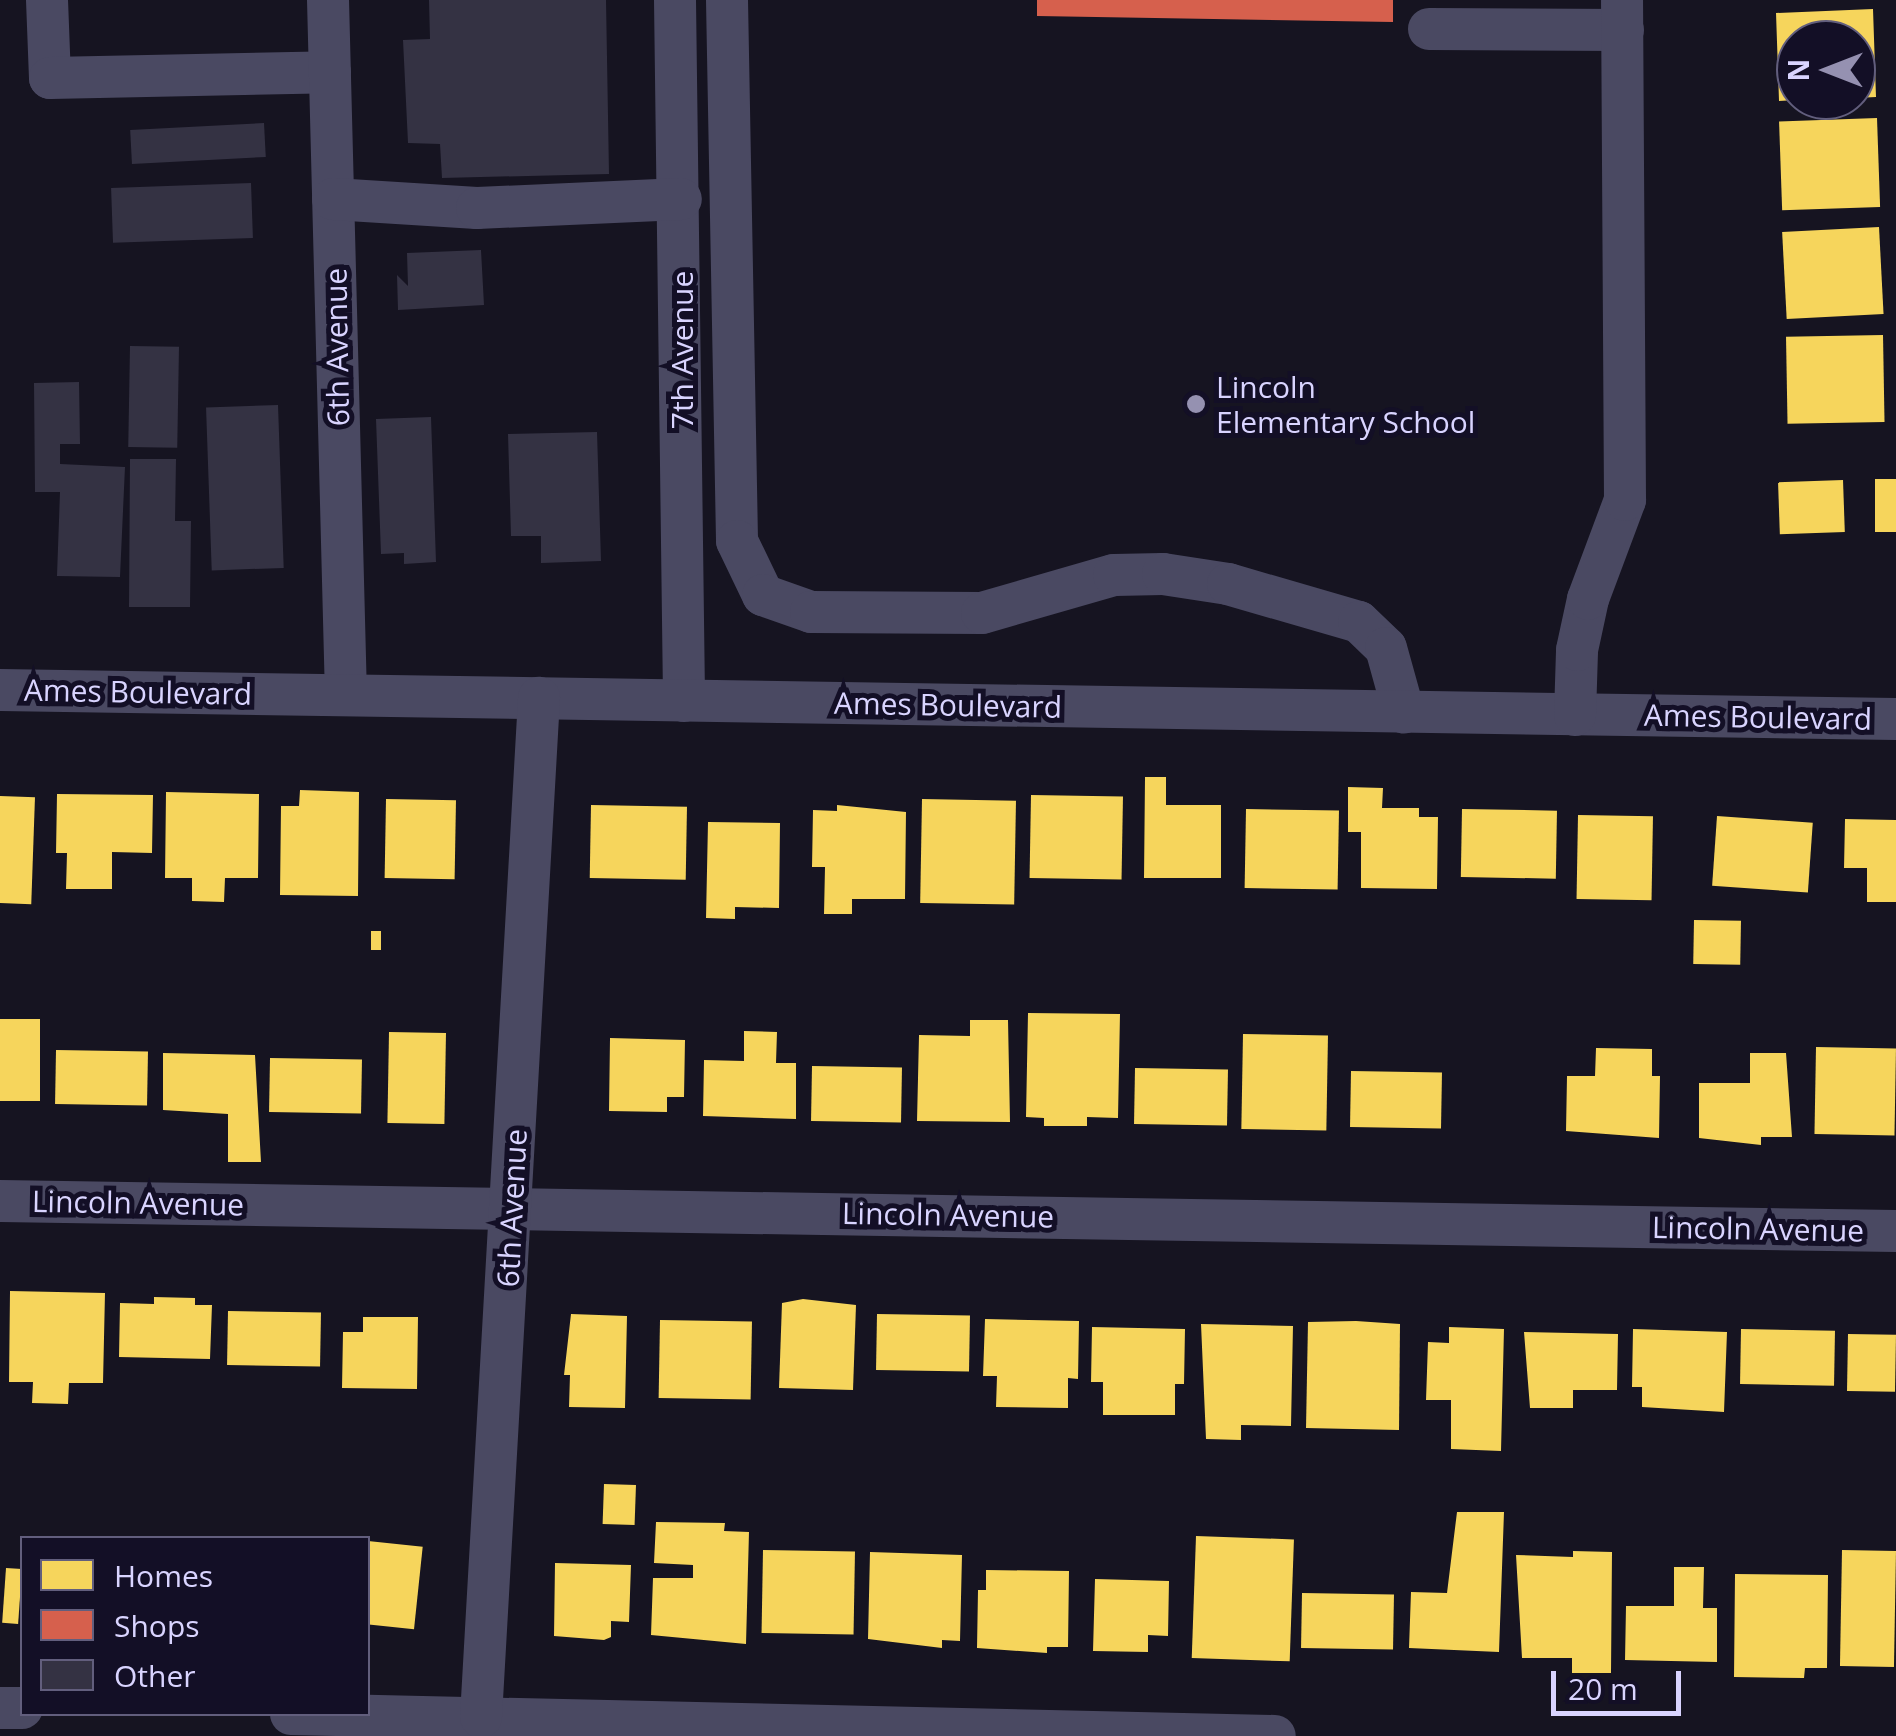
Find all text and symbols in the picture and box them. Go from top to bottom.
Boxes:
north arrow [1776,20,1876,120]
text: N [1779,59,1817,81]
street label: 6th Avenue [318,267,356,427]
street label: 7th Avenue [664,271,700,429]
place label: Lincoln Elementary School [1216,369,1475,440]
marker: Lincoln Elementary School [1185,393,1207,415]
street label: Ames Boulevard [24,672,252,712]
street label: Ames Boulevard [834,685,1062,725]
street label: Ames Boulevard [1644,697,1872,737]
street label: 6th Avenue [490,1128,534,1288]
street label: Lincoln Avenue [32,1183,244,1223]
street label: Lincoln Avenue [842,1195,1054,1235]
street label: Lincoln Avenue [1652,1209,1864,1249]
legend [20,1536,370,1716]
text: Homes [114,1555,213,1596]
text: Shops [114,1605,200,1646]
scale bar [1556,1651,1686,1713]
text: Other [114,1655,196,1696]
text: 20 m [1568,1668,1638,1709]

